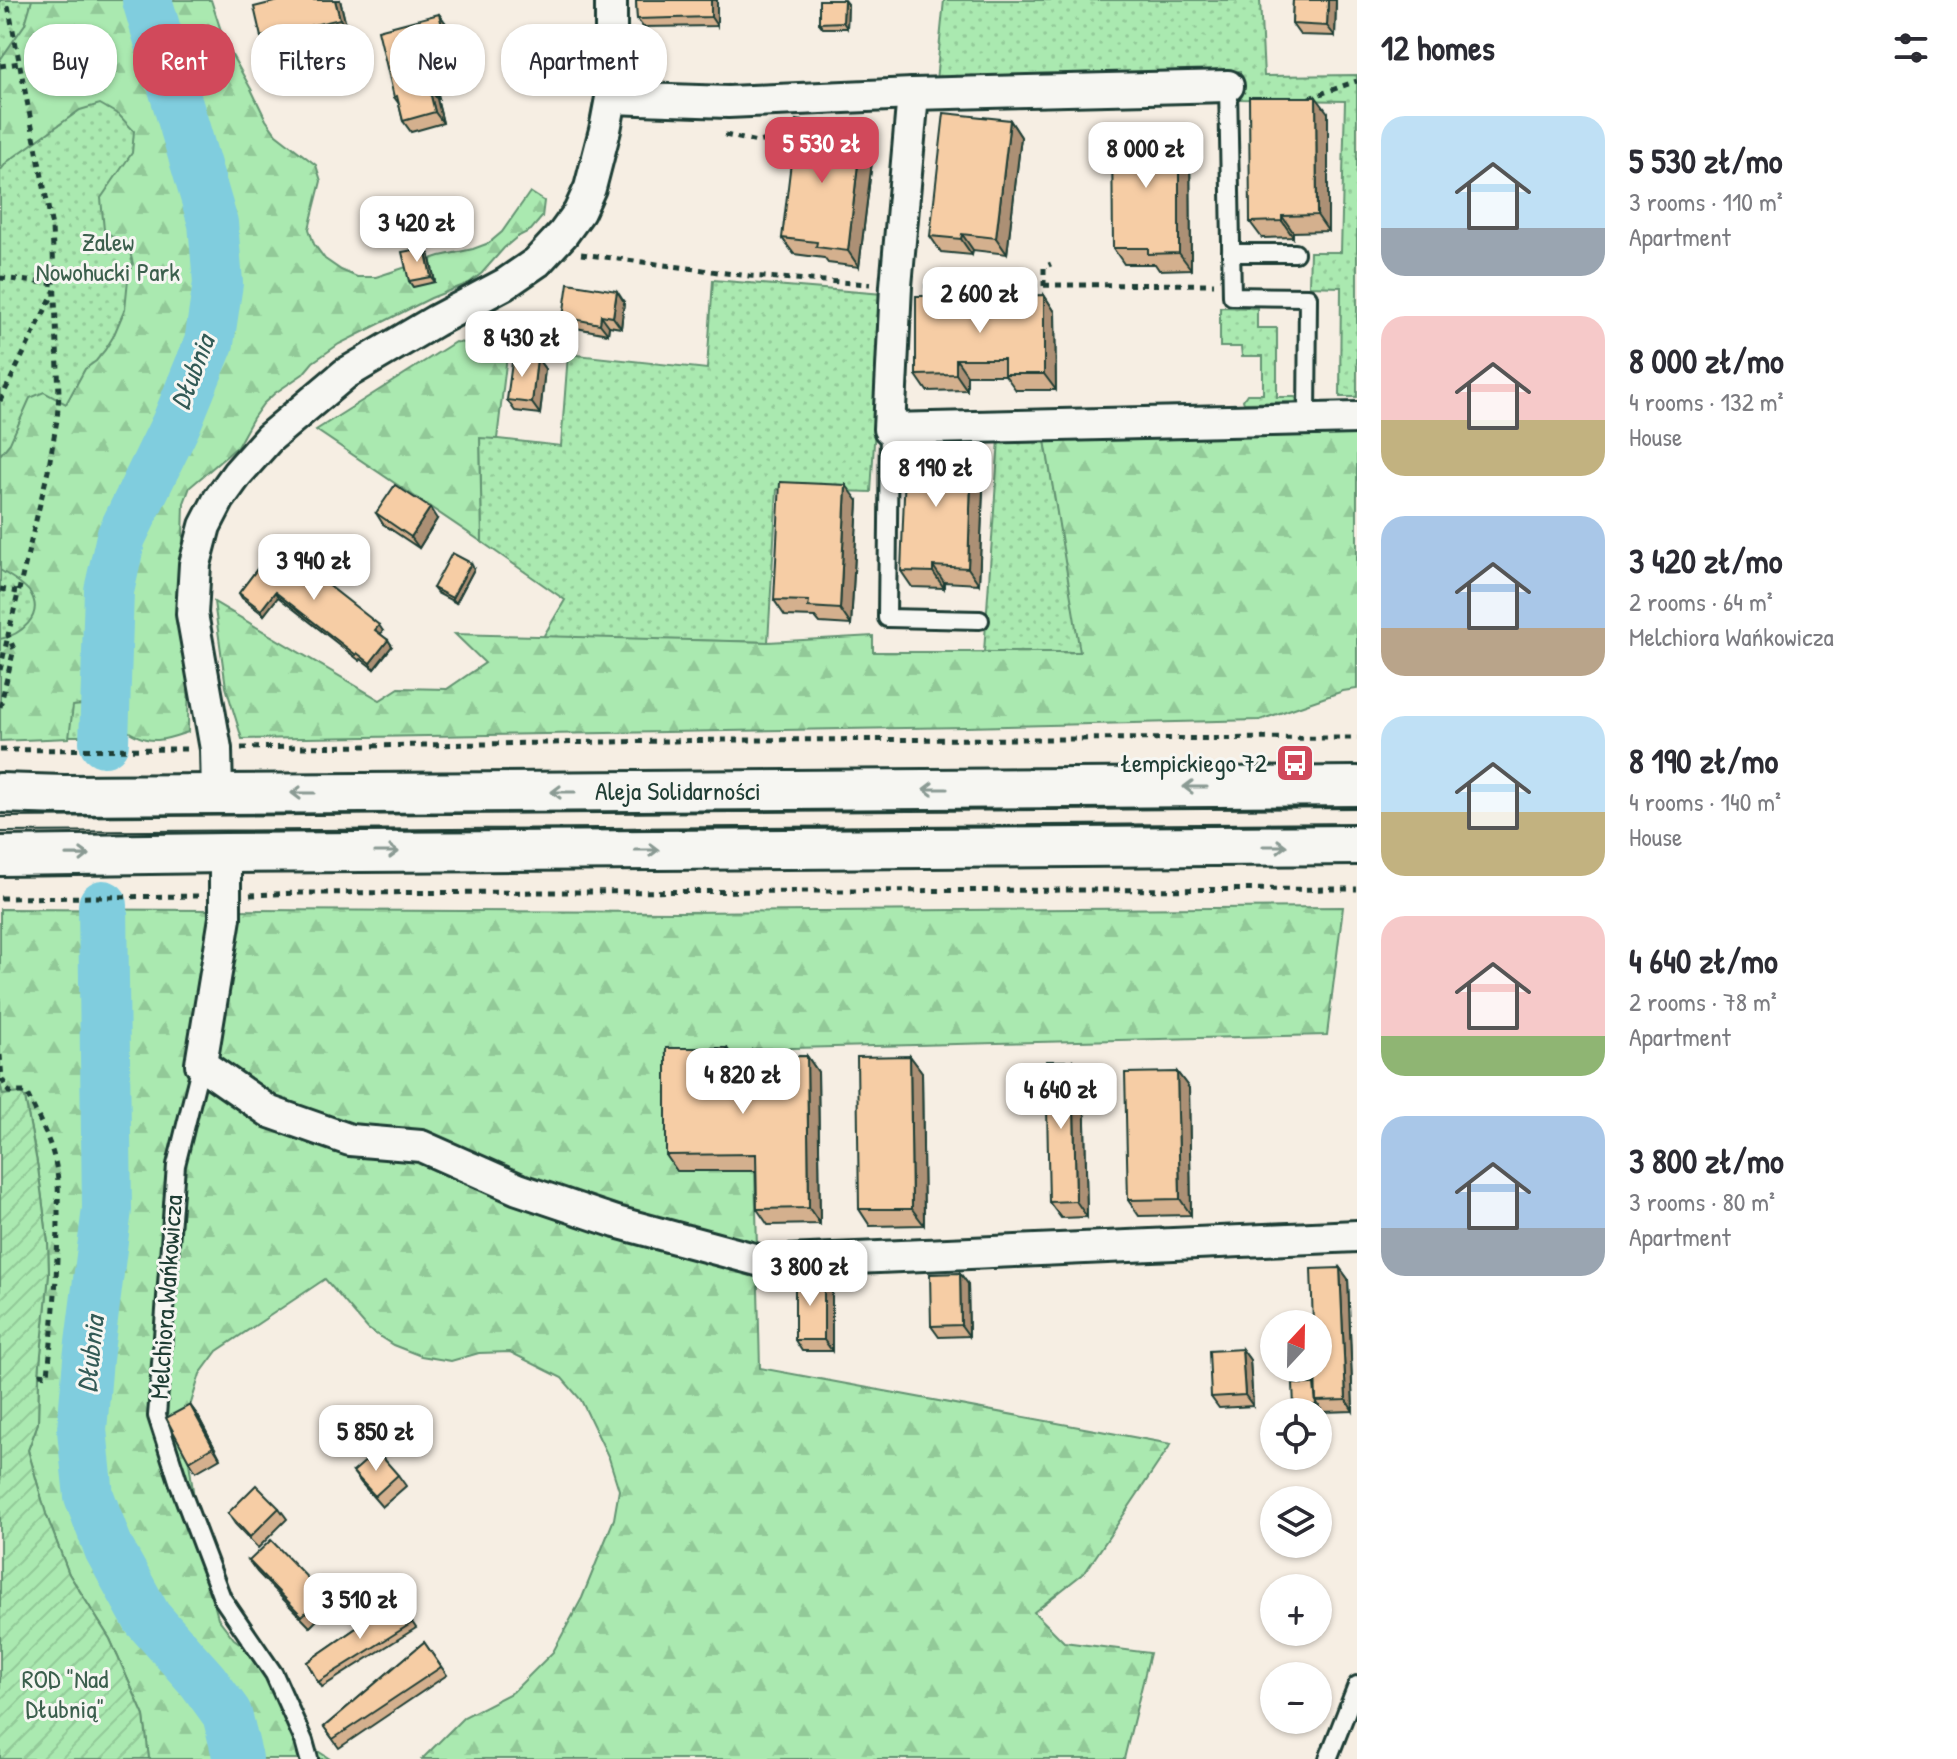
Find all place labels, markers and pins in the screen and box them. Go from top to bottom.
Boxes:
pin: 5 530 zł [739,117,905,185]
pin: 8 000 zł [1063,122,1229,190]
pin: 3 420 zł [334,196,500,264]
pin: 2 600 zł [897,267,1063,335]
pin: 8 430 zł [439,311,605,379]
pin: 8 190 zł [853,441,1019,509]
pin: 3 940 zł [231,534,397,602]
bus stop icon: Łempickiego 72 [1274,742,1316,784]
place label: Łempickiego 72 [1120,745,1267,780]
pin: 4 820 zł [660,1048,826,1116]
pin: 4 640 zł [978,1063,1144,1131]
pin: 3 800 zł [727,1240,893,1308]
pin: 5 850 zł [293,1405,459,1473]
pin: 3 510 zł [277,1573,443,1641]

